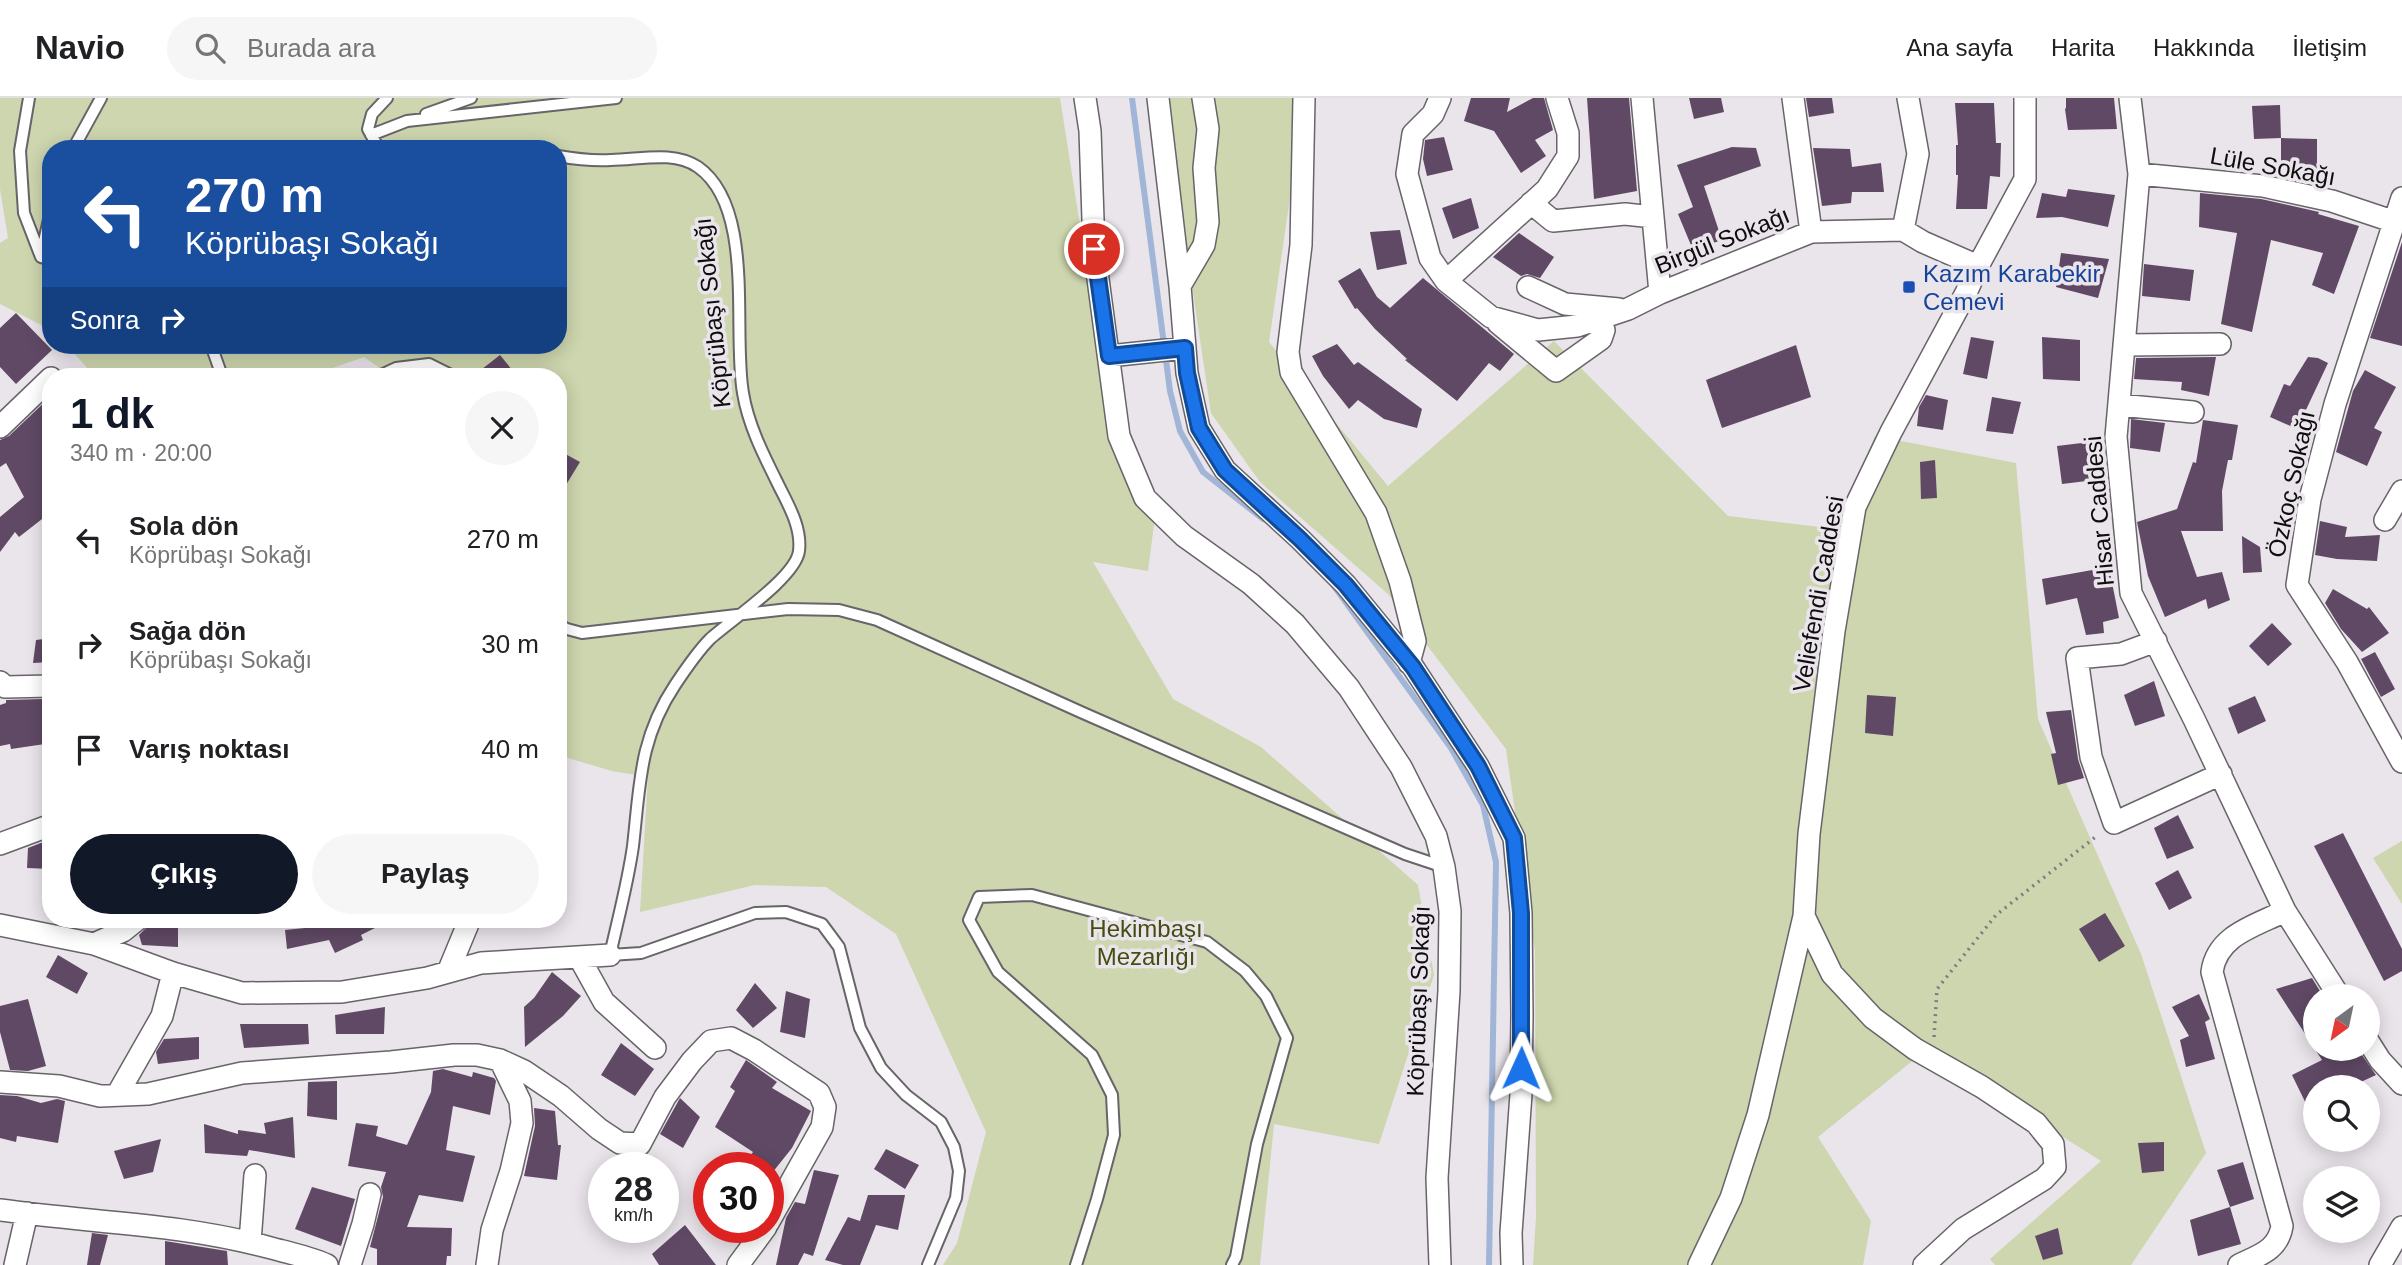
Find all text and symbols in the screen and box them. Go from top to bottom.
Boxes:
search box [167,17,657,80]
text: Navio [35,29,125,66]
icon: search [191,29,229,67]
text: Burada ara [247,33,376,63]
text: Ana sayfa [1906,34,2013,61]
text: Harita [2051,34,2115,61]
text: Hakkında [2153,34,2254,61]
text: İletişim [2292,34,2367,61]
street label: Lüle Sokağı [2208,142,2338,190]
icon: left [70,168,161,259]
text: 270 m [185,168,324,222]
street label: Birgül Sokağı [1651,201,1793,279]
street label: Köprübaşı Sokağı [689,217,735,409]
pin [1064,219,1124,279]
text: Köprübaşı Sokağı [185,225,439,261]
icon: arrive [1075,230,1113,268]
place label: Kazım Karabekir Cemevi [1923,260,2100,315]
marker: Kazım Karabekir Cemevi [1901,279,1917,295]
icon: right [153,301,191,339]
text: Sonra [70,305,139,335]
text: 1 dk [70,390,154,437]
button: close [465,391,539,465]
street label: Özkoç Sokağı [2262,408,2320,560]
street label: Hisar Caddesi [2079,435,2119,587]
text: 340 m · 20:00 [70,440,212,466]
street label: Veliefendi Caddesi [1787,494,1849,694]
text: Sola dön [129,511,239,541]
icon: left [70,521,108,559]
text: 270 m [467,524,539,554]
text: Köprübaşı Sokağı [129,542,312,568]
text: Sağa dön [129,616,246,646]
icon: right [70,626,108,664]
text: 30 m [481,629,539,659]
text: Köprübaşı Sokağı [129,647,312,673]
icon: arrive [70,731,108,769]
text: Varış noktası [129,734,289,764]
text: 40 m [481,734,539,764]
button: Çıkış [70,834,298,914]
button: Paylaş [312,834,539,914]
street label: Köprübaşı Sokağı [1401,905,1435,1097]
park label: Hekimbaşı Mezarlığı [1089,915,1203,970]
north arrow [2303,984,2380,1060]
map controls [2303,984,2380,1243]
position arrow [1484,1031,1558,1105]
button: search [2303,1075,2380,1152]
speed limit sign: 30 [693,1152,784,1243]
button: layers [2303,1166,2380,1243]
text: 28 [614,1169,653,1208]
text: km/h [614,1205,653,1225]

